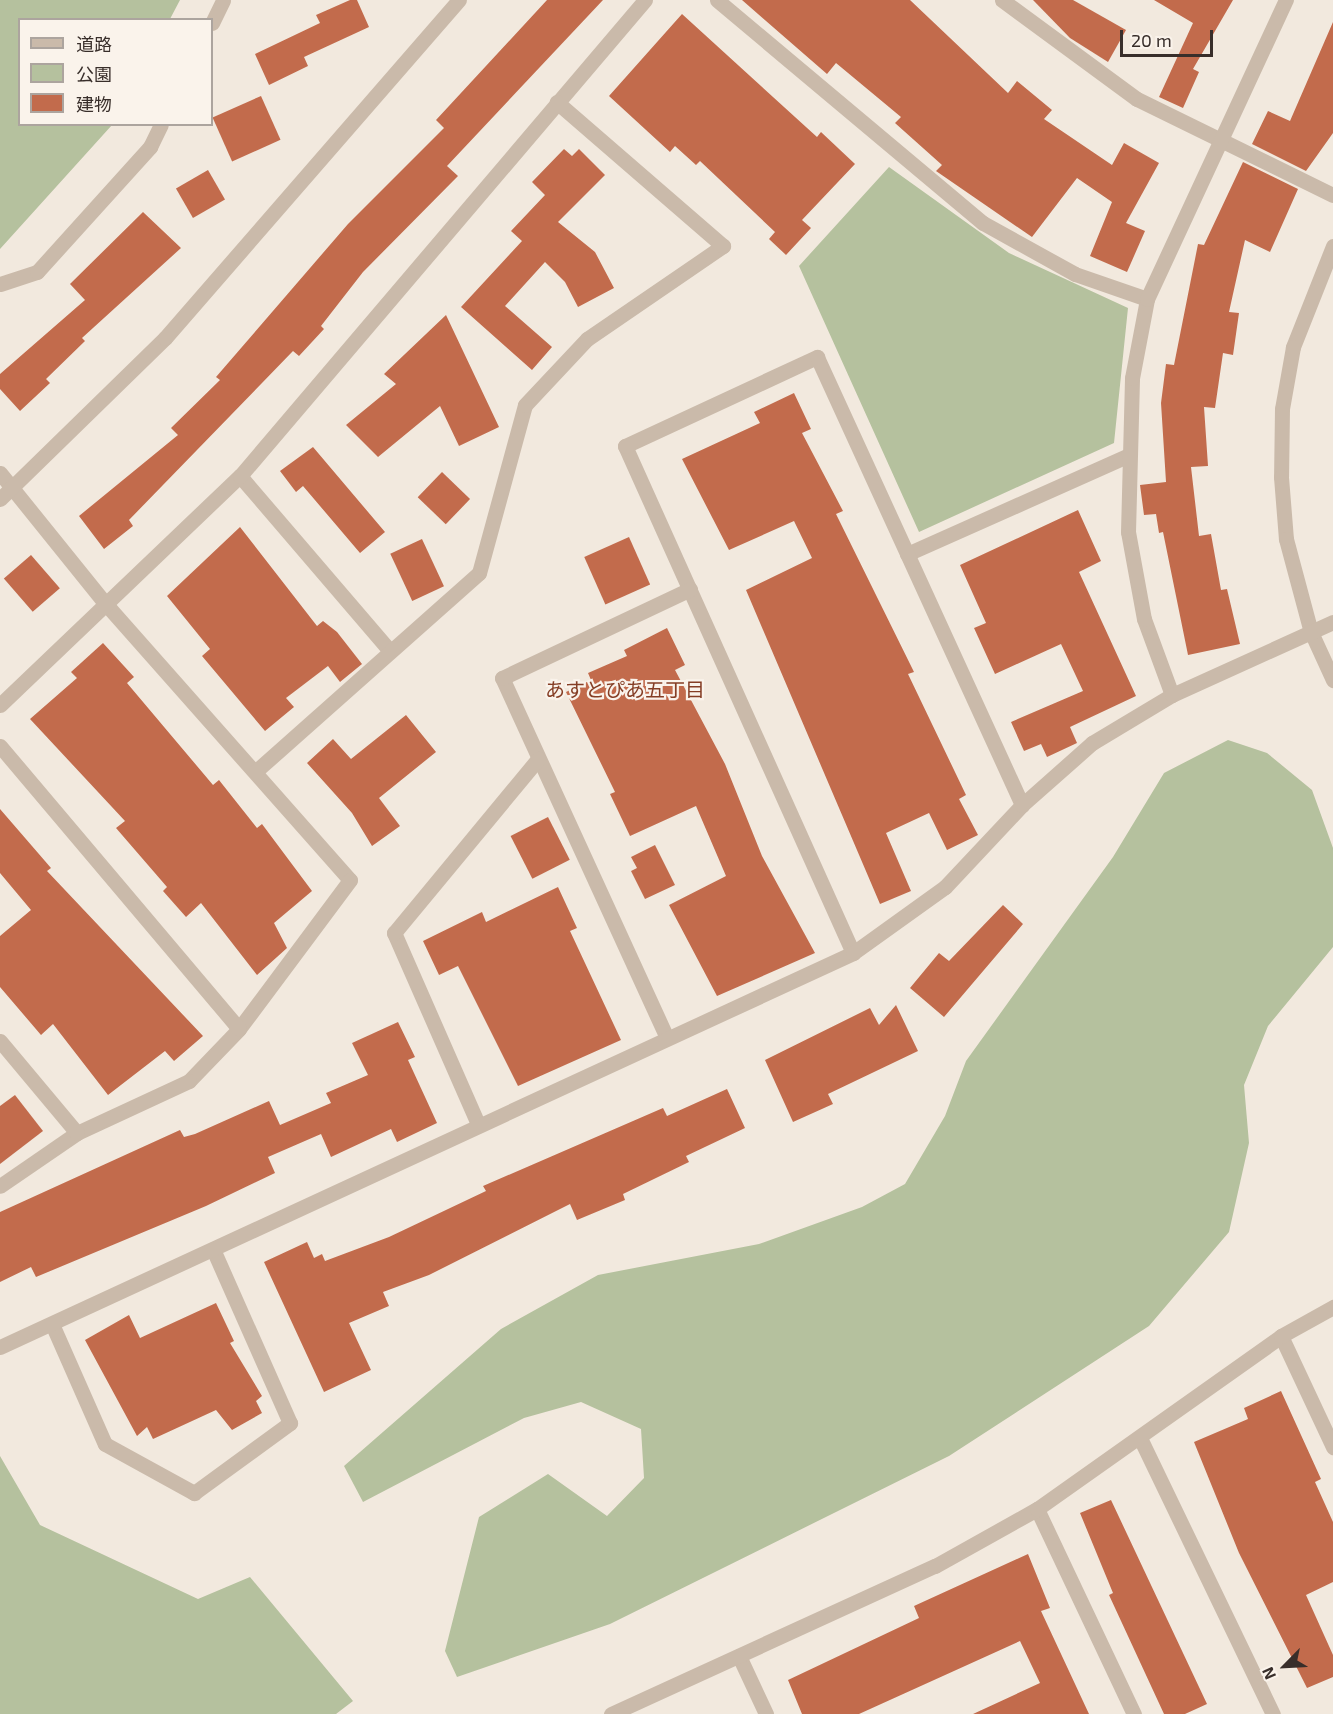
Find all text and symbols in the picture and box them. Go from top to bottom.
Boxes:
legend [18,18,213,126]
scale bar [1123,18,1216,56]
text: 20 m [1131,29,1172,51]
text: 道路 [76,33,112,55]
text: 公園 [76,63,112,85]
text: 建物 [76,93,112,115]
district label: あすとぴあ五丁目 [545,677,705,701]
north arrow [1255,1636,1315,1696]
text: N [1257,1664,1279,1683]

